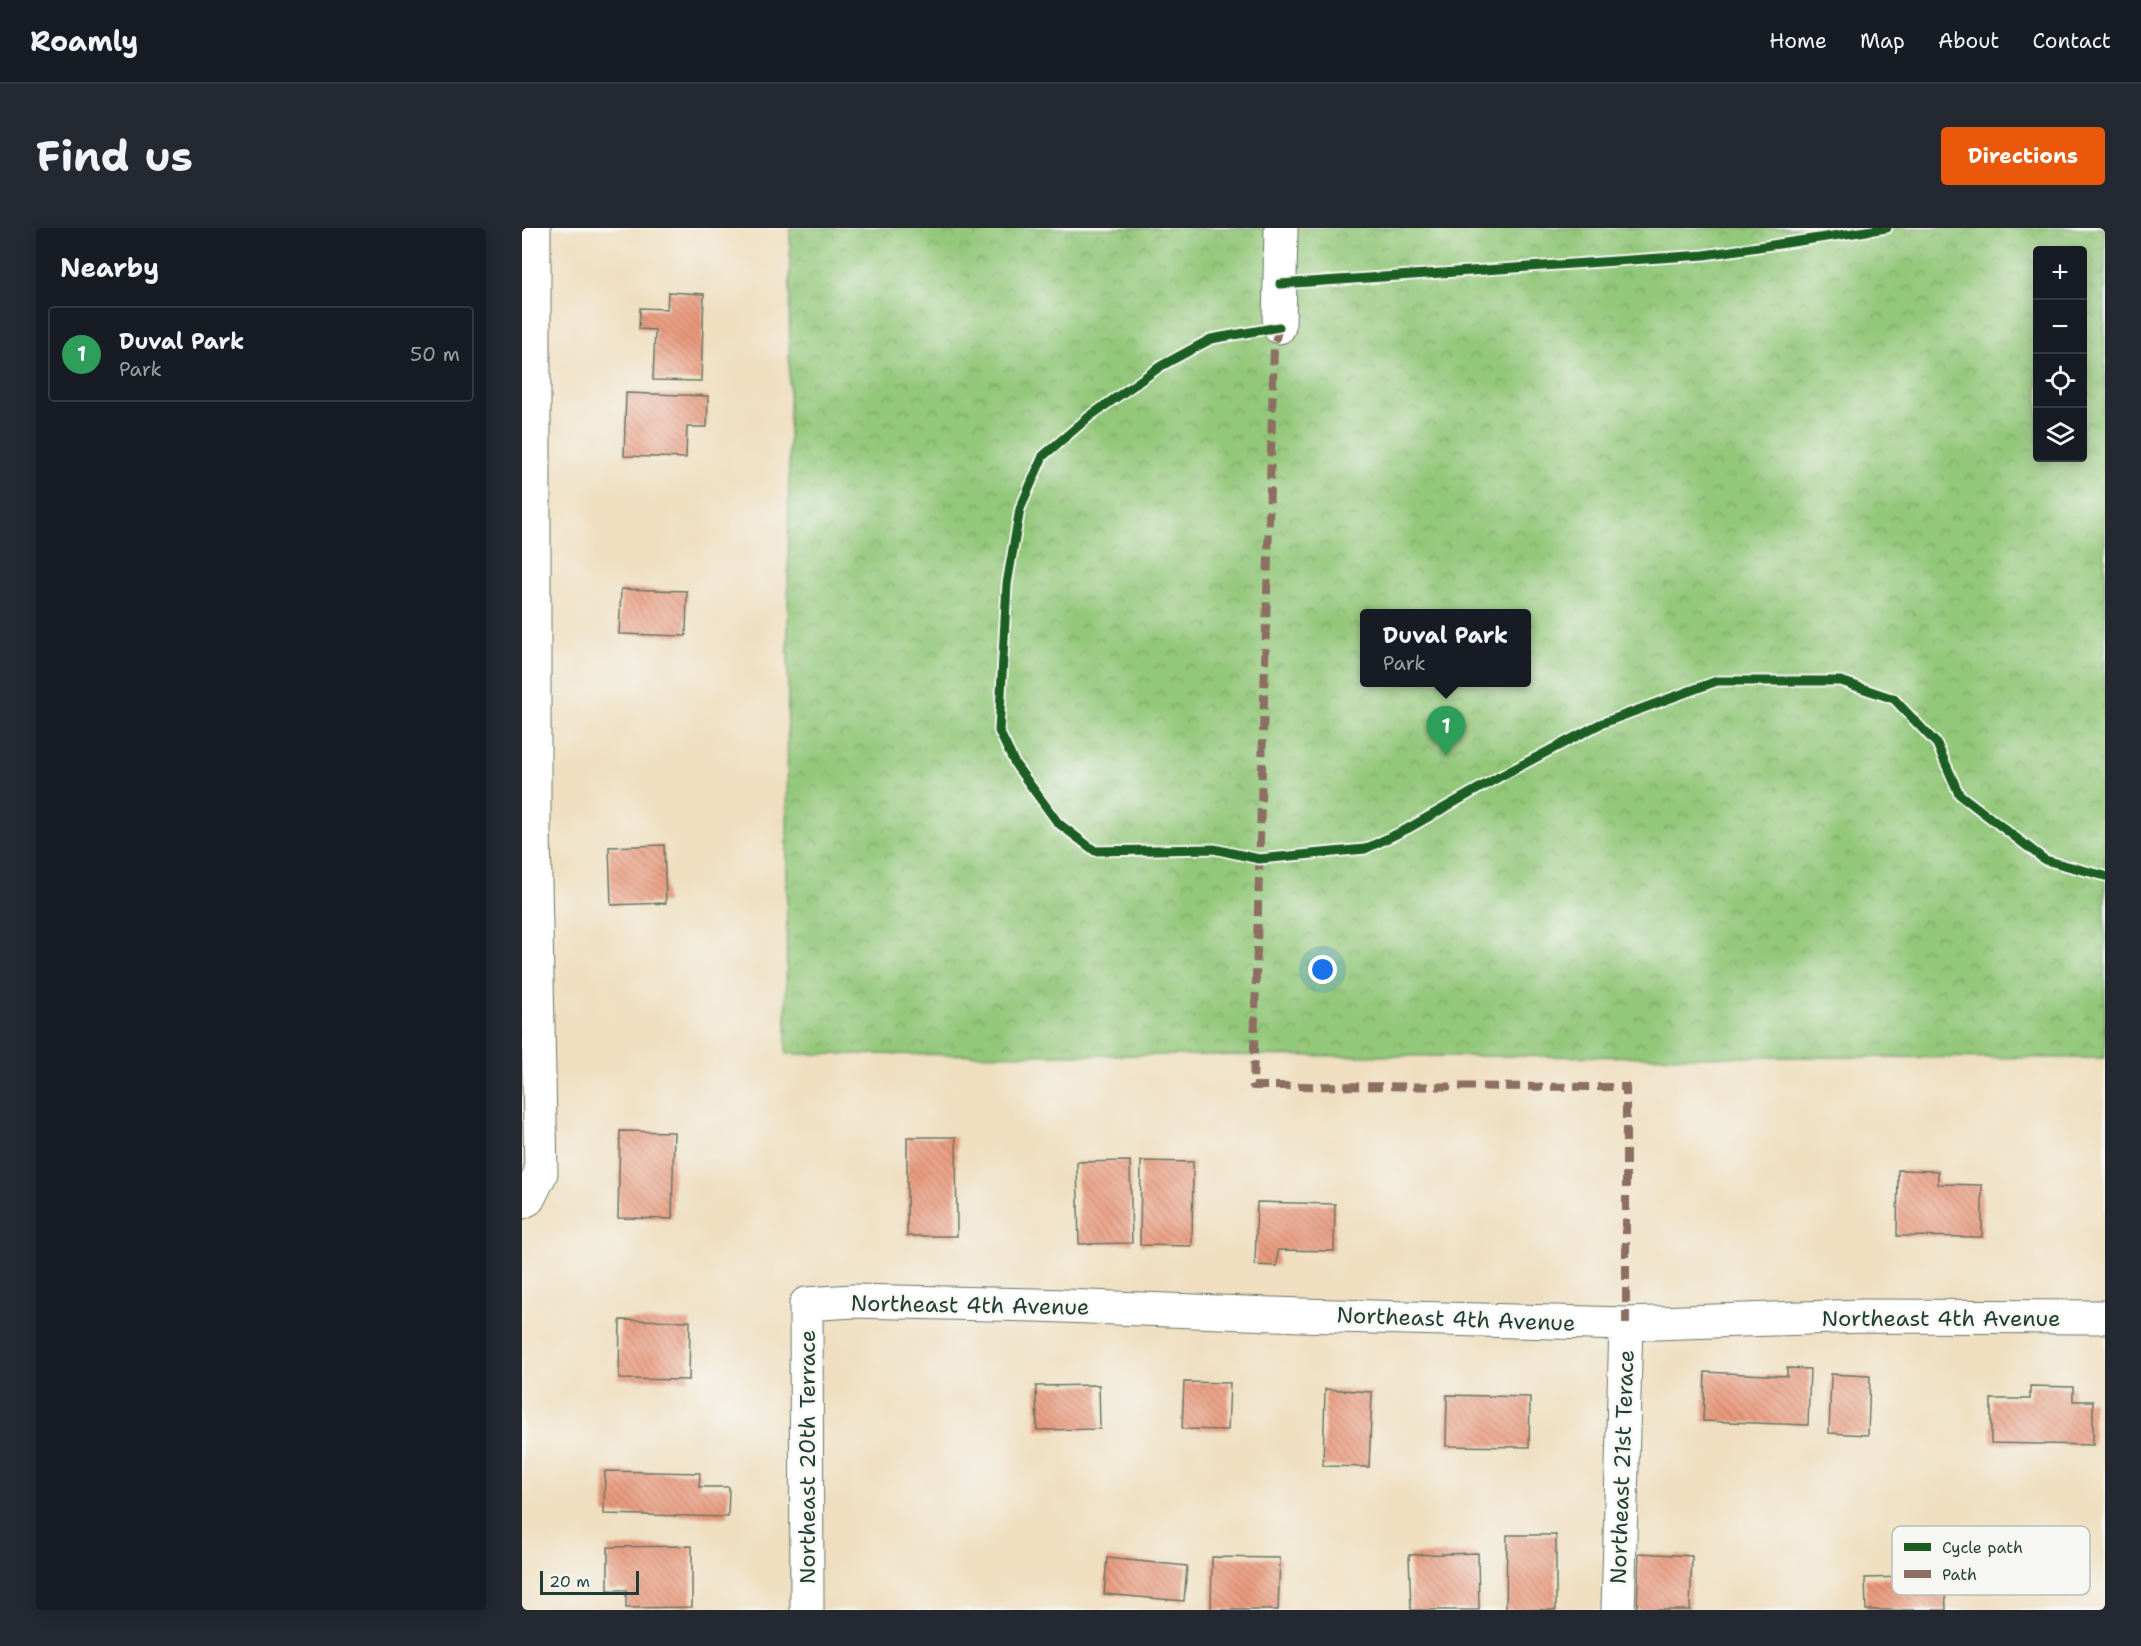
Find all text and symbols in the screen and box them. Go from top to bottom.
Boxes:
text: Roamly [30,22,138,60]
text: Home [1769,27,1827,55]
text: Map [1860,27,1905,55]
text: About [1938,27,1999,55]
text: Contact [2032,27,2111,55]
button: Directions [1941,127,2105,185]
text: Find us [36,128,193,184]
map controls [2033,246,2087,462]
button: + [2033,246,2087,300]
text: Nearby [60,250,159,285]
button: − [2033,300,2087,354]
text: Duval Park [119,327,244,356]
text: 1 [77,341,86,367]
text: 50 m [410,341,460,367]
button: locate [2033,354,2087,408]
text: Park [119,356,162,382]
button: layers [2033,408,2087,462]
popup [1360,609,1531,687]
text: Duval Park [1383,621,1508,650]
text: Park [1383,650,1426,676]
pin: 1 [1426,706,1466,756]
your location [1308,955,1337,984]
street label: Northeast 4th Avenue [850,1288,1090,1322]
street label: Northeast 4th Avenue [1336,1300,1576,1338]
street label: Northeast 4th Avenue [1822,1304,2060,1333]
street label: Northeast 20th Terrace [793,1330,822,1584]
street label: Northeast 21st Terace [1603,1349,1641,1585]
legend [1892,1526,2090,1595]
text: Cycle path [1942,1537,2023,1558]
text: Path [1942,1564,1977,1585]
scale bar [540,1568,639,1596]
text: 20 m [549,1571,590,1592]

